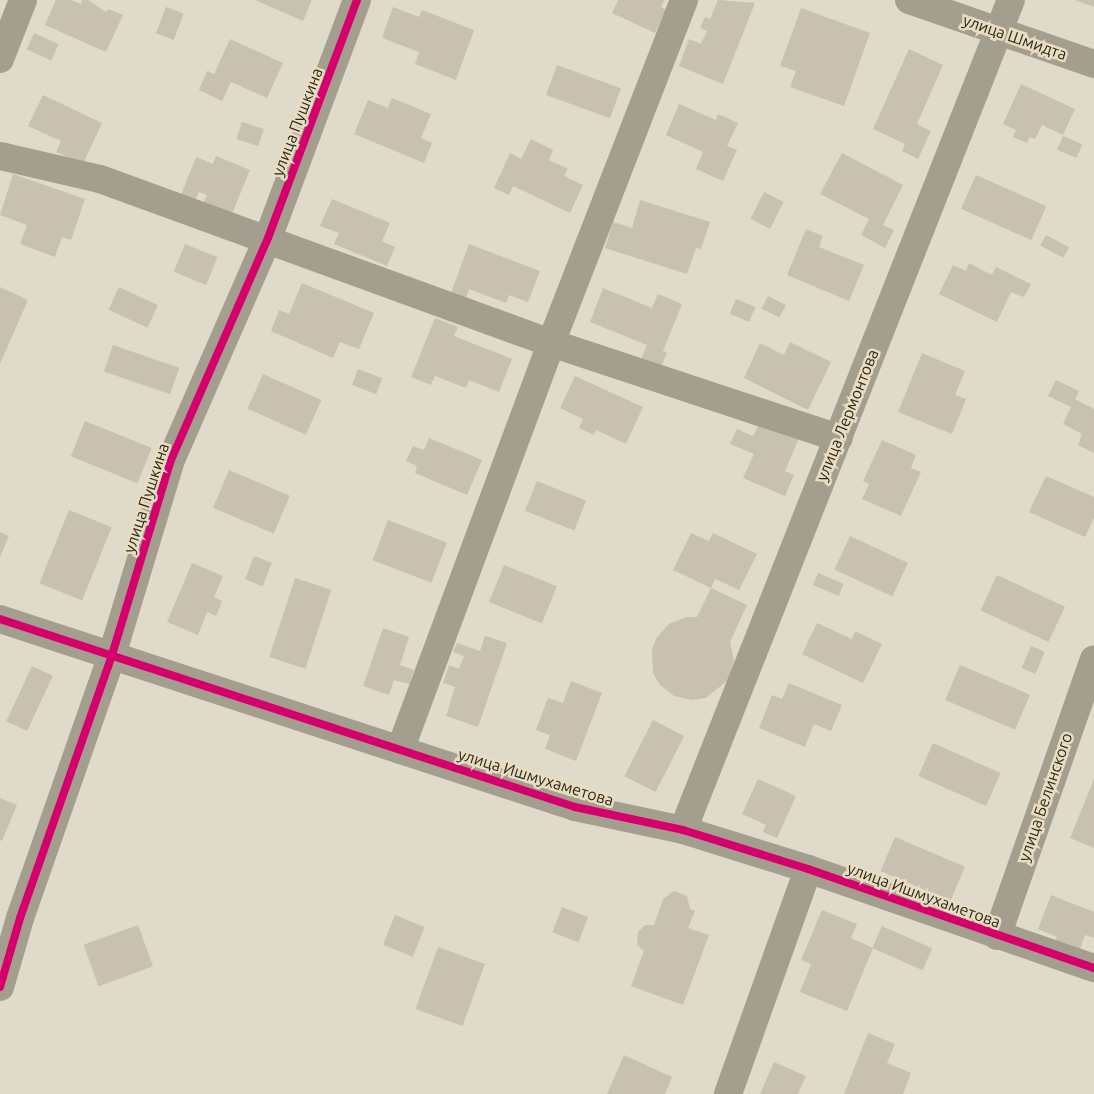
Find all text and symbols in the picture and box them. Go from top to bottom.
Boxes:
street label: улица Шмидта [960,10,1070,64]
street label: улица Пушкина [268,65,326,179]
street label: улица Лермонтова [812,346,882,484]
street label: улица Пушкина [119,441,173,555]
street label: улица Белинского [1014,730,1076,864]
street label: улица Ишмухаметова [456,744,616,810]
street label: улица Ишмухаметова [845,858,1003,932]

